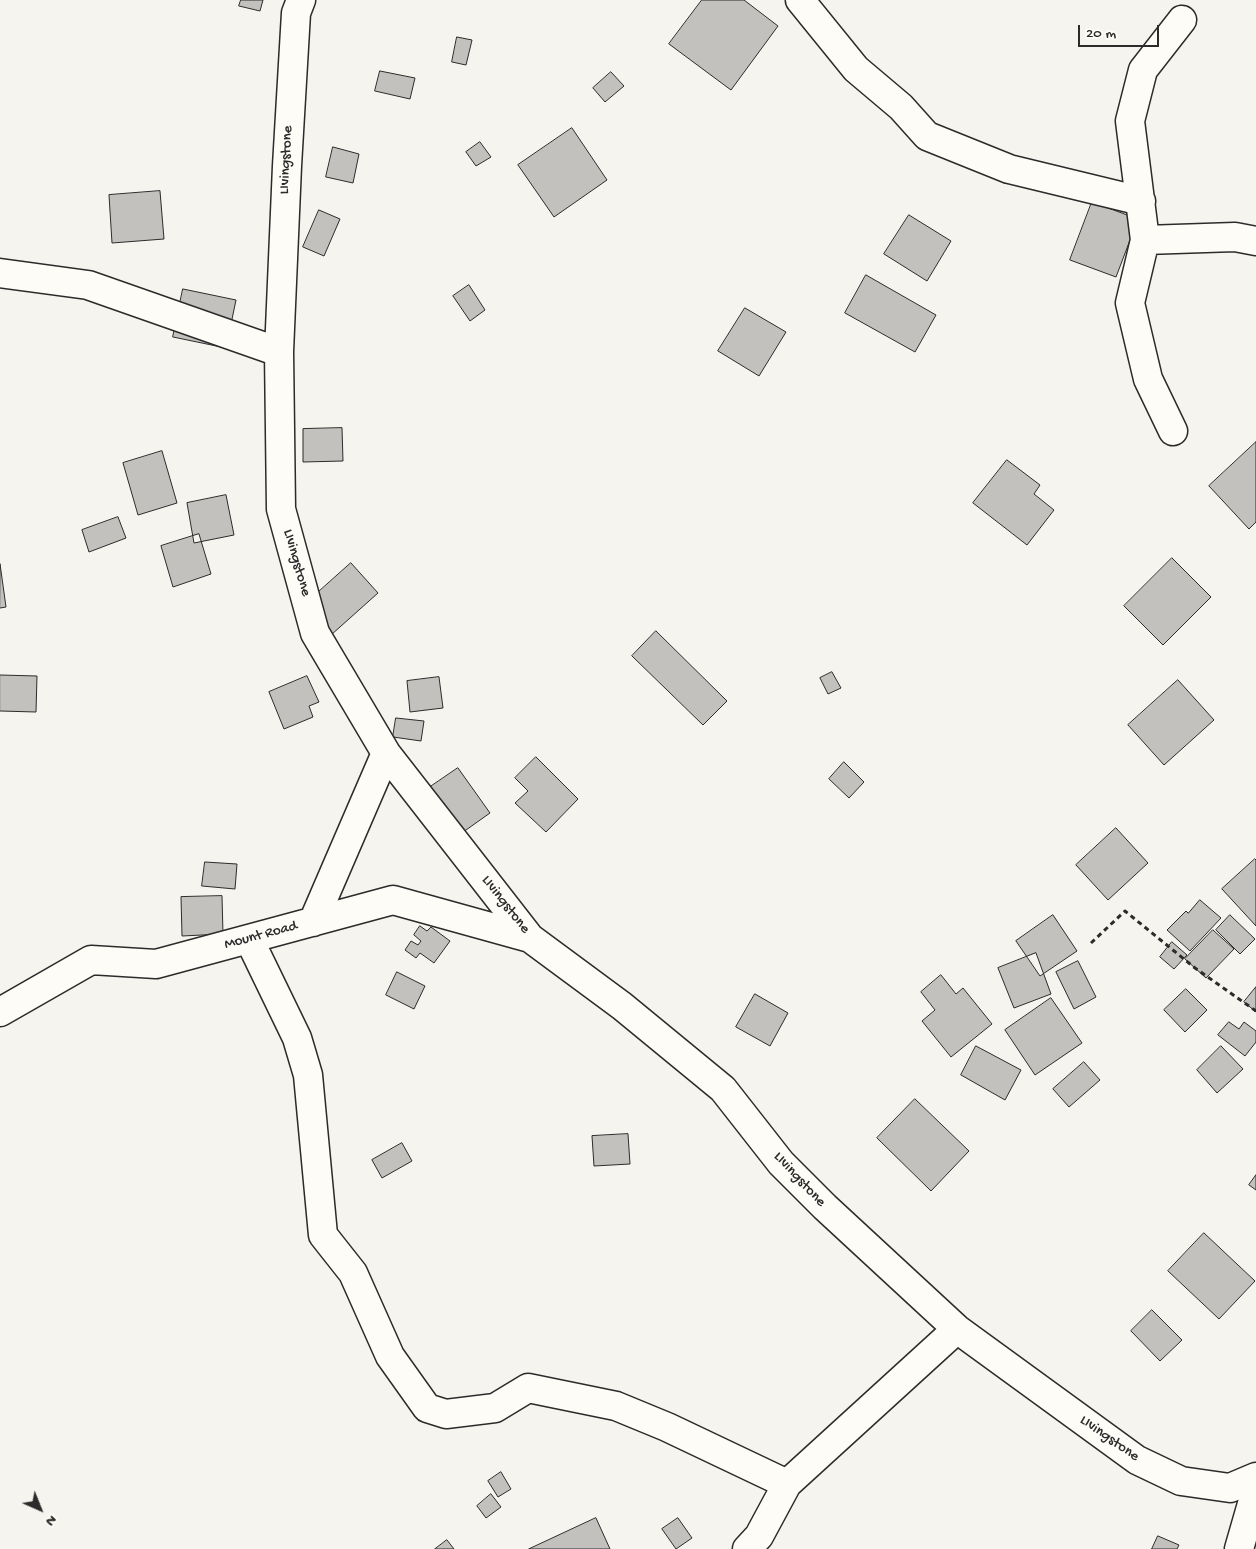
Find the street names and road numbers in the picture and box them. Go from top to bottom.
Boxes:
street label: LIvingstone [276,125,298,195]
street label: LIvingstone [278,527,314,599]
street label: LIvingstone [477,872,533,938]
street label: Mount Road [223,918,299,954]
street label: LIvingstone [769,1149,829,1211]
street label: LIvingstone [1076,1412,1142,1466]

